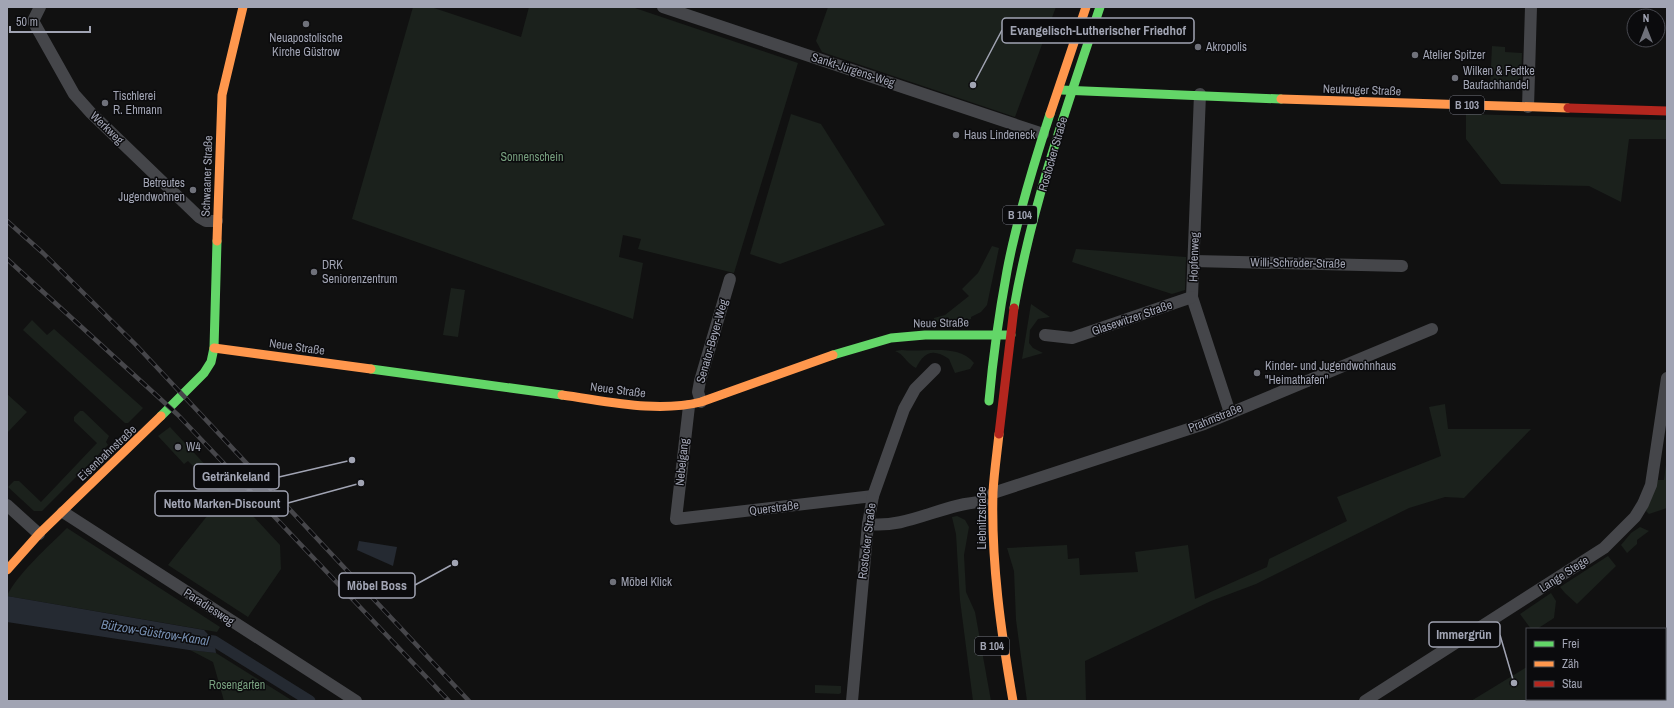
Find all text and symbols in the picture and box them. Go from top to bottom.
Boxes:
scale bar [10,8,90,34]
north arrow [1626,8,1666,48]
text: N [1643,11,1649,25]
text: 50 m [16,14,38,30]
callout: Evangelisch-Lutherischer Friedhof [1002,18,1194,43]
marker: Neuapostolische Kirche Güstrow [301,19,311,29]
text: Evangelisch-Lutherischer Friedhof [1010,22,1186,39]
place label: Neuapostolische Kirche Güstrow [269,30,343,60]
place label: Akropolis [1205,39,1247,55]
marker: Akropolis [1193,42,1203,52]
place label: Atelier Spitzer [1422,47,1486,63]
street label: Sankt-Jürgens-Weg [809,49,897,91]
marker: Atelier Spitzer [1410,50,1420,60]
place label: Wilken & Fedtke Baufachhandel [1463,63,1535,93]
marker: Wilken & Fedtke Baufachhandel [1450,73,1460,83]
street label: Neukruger Straße [1323,81,1401,99]
place label: Tischlerei R. Ehmann [113,88,162,118]
road number: B 103 [1450,96,1484,114]
marker: Tischlerei R. Ehmann [100,98,110,108]
street label: Werkweg [87,108,128,148]
street label: Rostocker Straße [1035,115,1071,193]
place label: Haus Lindeneck [964,127,1035,143]
marker: Haus Lindeneck [951,130,961,140]
street label: Schwaaner Straße [198,135,216,217]
park label: Sonnenschein [501,149,563,165]
place label: Betreutes Jugendwohnen [118,175,185,205]
marker: Betreutes Jugendwohnen [188,185,198,195]
road number: B 104 [1003,206,1037,224]
street label: Hopfenweg [1185,231,1203,282]
street label: Willi-Schröder-Straße [1250,254,1346,272]
place label: DRK Seniorenzentrum [322,257,397,287]
marker: DRK Seniorenzentrum [309,267,319,277]
street label: Senator-Beyer-Weg [692,297,732,385]
street label: Glasewitzer Straße [1090,297,1174,339]
street label: Neue Straße [913,315,969,331]
street label: Neue Straße [268,335,326,359]
place label: Kinder- und Jugendwohnhaus "Heimathafen" [1265,358,1396,388]
marker: Kinder- und Jugendwohnhaus "Heimathafen" [1252,368,1262,378]
street label: Neue Straße [589,379,647,401]
street label: Prahmstraße [1186,400,1244,436]
street label: Eisenbahnstraße [74,422,140,484]
street label: Nebelgang [672,437,692,487]
place label: W4 [186,439,201,455]
marker: W4 [173,442,183,452]
callout: Getränkeland [194,464,279,489]
text: Getränkeland [202,468,270,485]
street label: Liebnitzstraße [974,487,990,549]
callout: Netto Marken-Discount [155,491,288,516]
text: Netto Marken-Discount [164,495,281,512]
street label: Querstraße [748,497,800,519]
street label: Rostocker Straße [854,502,880,580]
street label: Lange Stege [1536,552,1592,596]
callout: Möbel Boss [339,573,415,598]
place label: Möbel Klick [621,574,672,590]
text: Möbel Boss [347,577,407,594]
marker: Möbel Klick [608,577,618,587]
street label: Paradiesweg [181,585,238,630]
water label: Bützow-Güstrow-Kanal [100,616,211,650]
callout: Immergrün [1429,622,1500,647]
text: Immergrün [1436,626,1492,643]
legend [1526,628,1666,700]
text: Frei [1562,636,1580,652]
road number: B 104 [975,637,1009,655]
text: Zäh [1562,656,1579,672]
text: Stau [1562,676,1582,692]
park label: Rosengarten [209,677,265,693]

